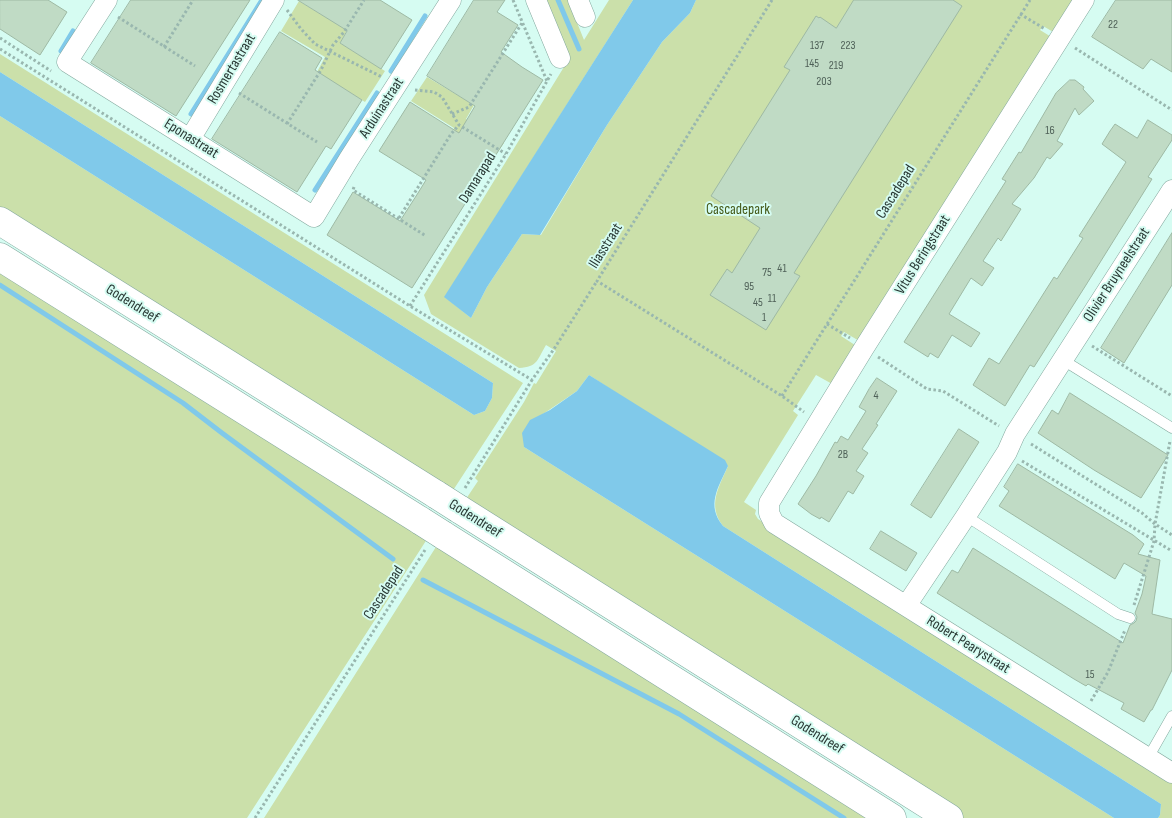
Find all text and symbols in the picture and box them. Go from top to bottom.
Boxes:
house number: 22 [1108,18,1118,32]
street label: Rosmertastraat [204,31,260,107]
house number: 137 [810,39,824,53]
house number: 223 [841,39,855,53]
house number: 145 [805,57,819,71]
house number: 219 [829,59,843,73]
street label: Arduinastraat [356,74,408,142]
house number: 203 [816,75,832,89]
street label: Eponastraat [160,115,222,163]
house number: 16 [1045,124,1055,138]
street label: Damarapad [455,149,501,207]
street label: Cascadepad [872,162,920,222]
park label: Cascadepark [706,201,770,219]
street label: Vitus Beringstraat [891,212,955,298]
street label: Iliasstraat [585,220,627,272]
street label: Olivier Bruyneelstraat [1080,224,1154,326]
house number: 41 [777,262,787,276]
house number: 75 [762,266,772,280]
house number: 95 [744,280,754,294]
street label: Godendreef [102,281,162,327]
house number: 11 [768,292,776,306]
house number: 45 [753,296,763,310]
house number: 1 [762,311,766,325]
house number: 4 [873,389,879,403]
house number: 2B [838,448,848,462]
street label: Godendreef [445,496,505,542]
street label: Cascadepad [360,563,408,623]
street label: Robert Pearystraat [923,612,1013,678]
house number: 15 [1085,668,1095,682]
street label: Godendreef [787,712,847,758]

